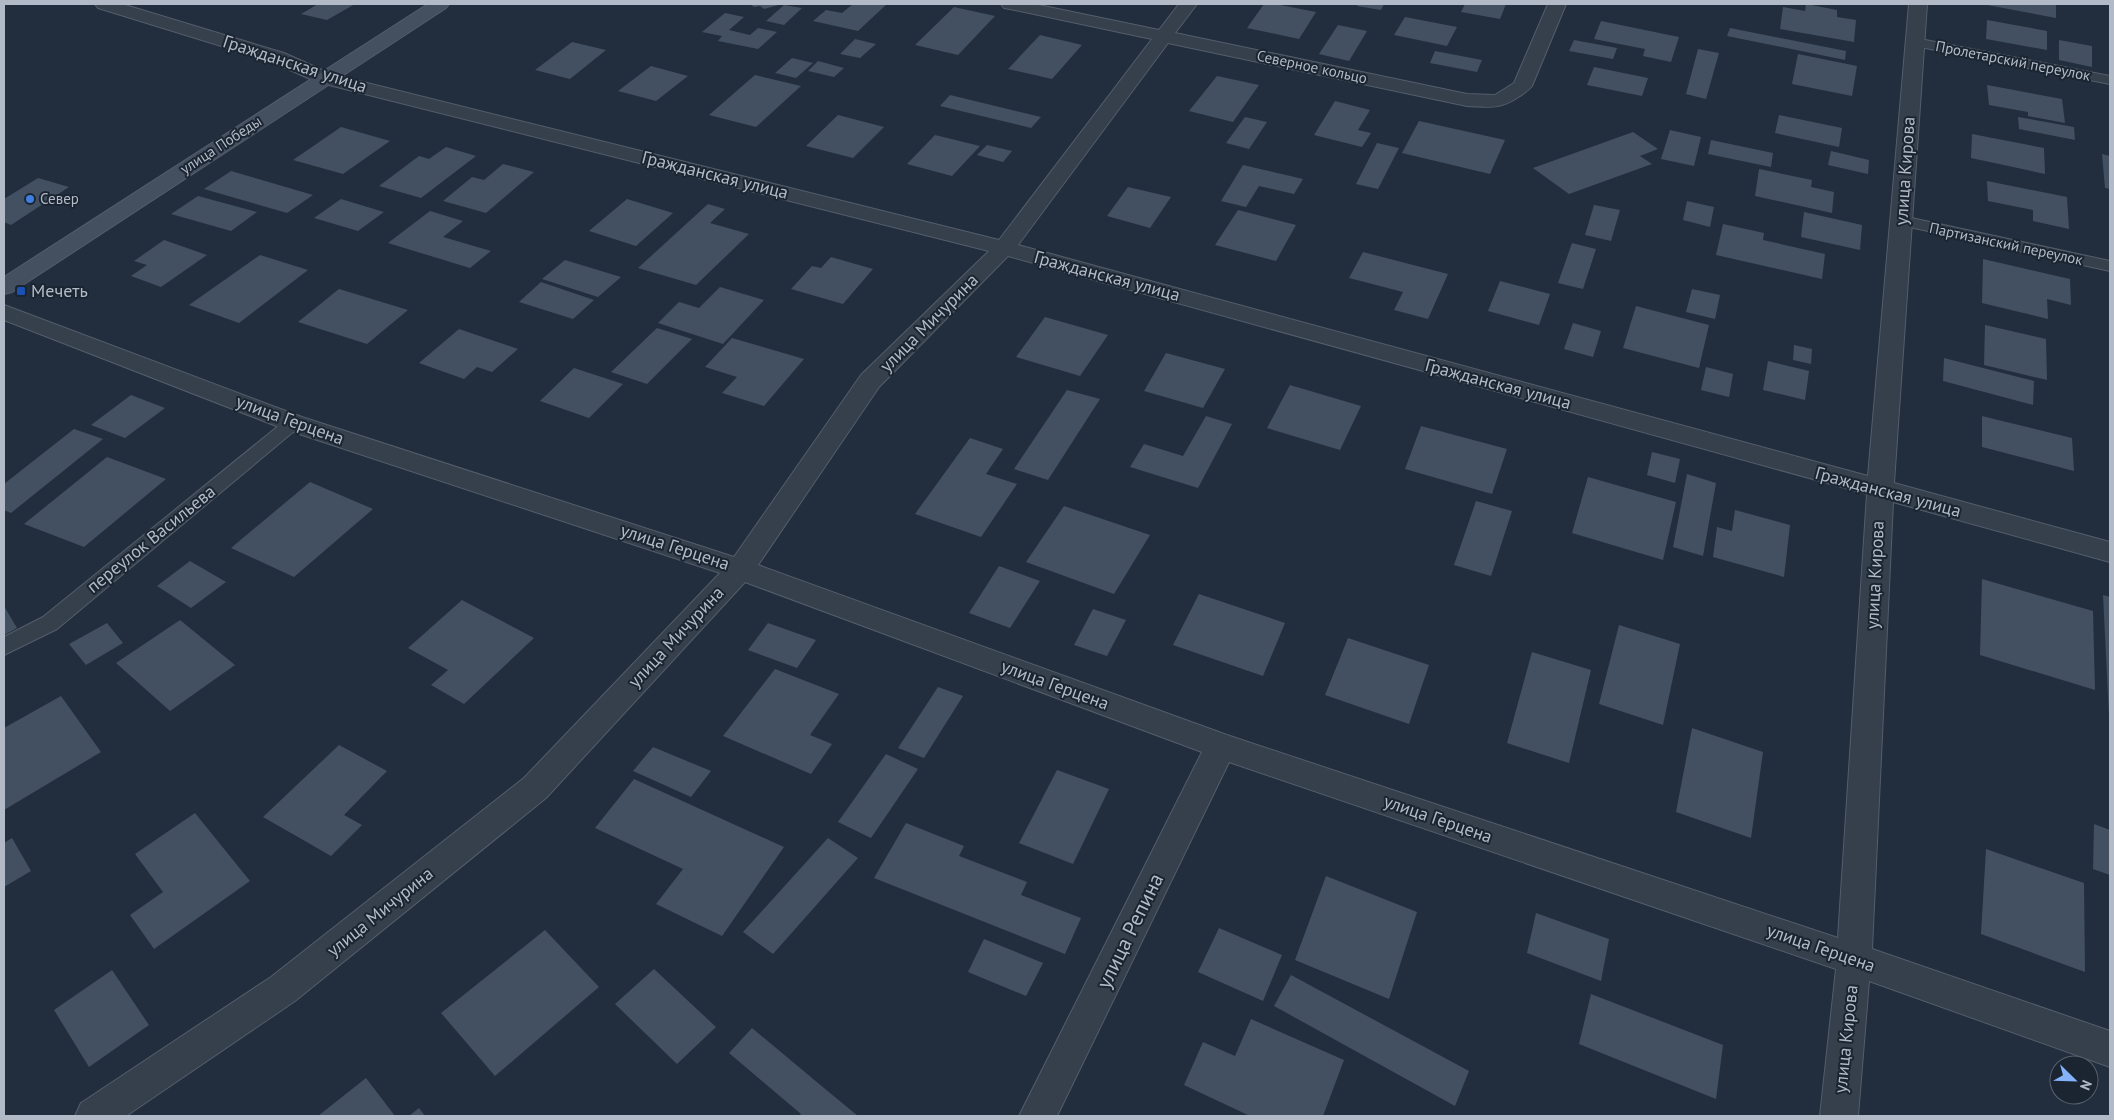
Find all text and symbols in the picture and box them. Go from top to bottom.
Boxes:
street label: Гражданская улица [220,29,370,98]
street label: Пролетарский переулок [1934,36,2093,85]
street label: Северное кольцо [1255,46,1369,87]
street label: улица Победы [176,111,265,178]
street label: улица Кирова [1889,116,1920,226]
street label: Гражданская улица [639,145,791,204]
place label: Север [40,189,79,208]
marker: Север [24,193,36,205]
street label: Партизанский переулок [1928,218,2085,269]
street label: Гражданская улица [1032,245,1183,306]
street label: улица Мичурина [875,269,983,377]
place label: Мечеть [31,279,88,302]
marker: Мечеть [15,285,27,297]
street label: Гражданская улица [1423,353,1574,414]
street label: улица Герцена [233,389,347,450]
street label: Гражданская улица [1813,461,1964,522]
street label: переулок Васильева [82,480,220,598]
street label: улица Герцена [618,518,733,575]
street label: улица Кирова [1860,520,1889,630]
street label: улица Мичурина [623,581,728,692]
street label: улица Герцена [998,654,1112,715]
street label: улица Герцена [1381,789,1495,848]
street label: улица Мичурина [322,862,437,961]
street label: улица Репина [1090,869,1169,993]
street label: улица Герцена [1764,918,1878,977]
street label: улица Кирова [1828,984,1863,1094]
north arrow [2049,1055,2099,1105]
text: N [2076,1077,2096,1093]

